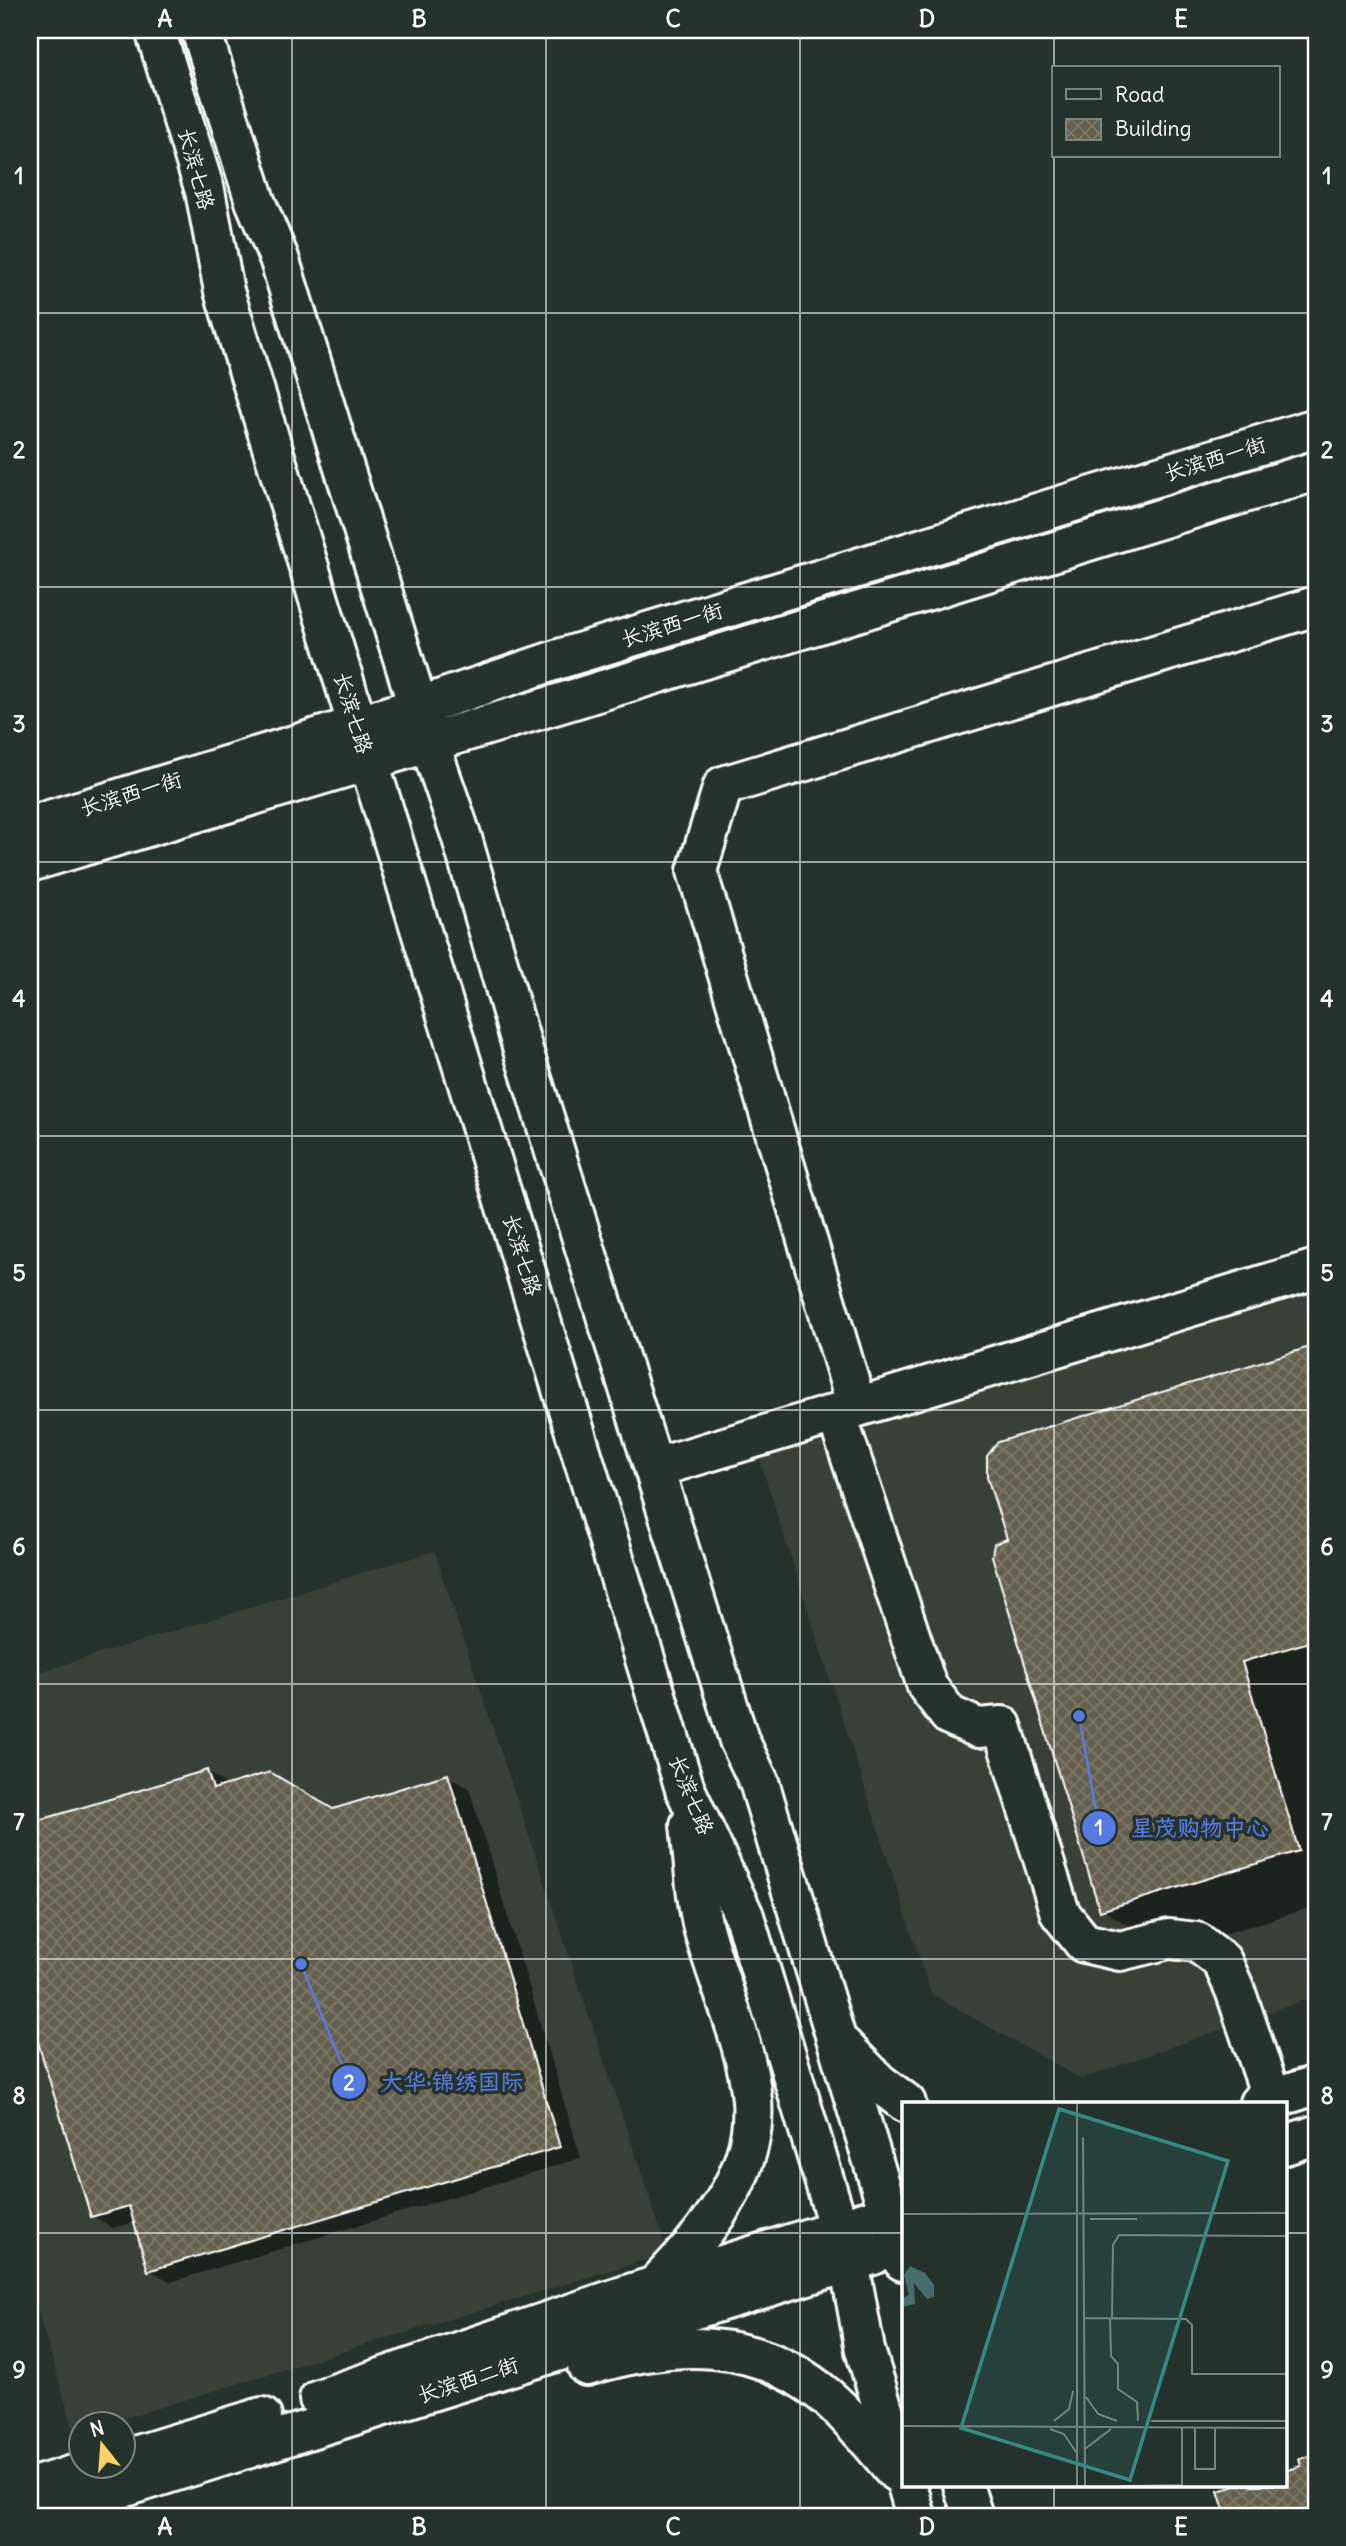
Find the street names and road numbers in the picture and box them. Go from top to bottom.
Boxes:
street label: 长滨七路 [173,125,220,213]
street label: 长滨西一街 [1161,430,1269,487]
street label: 长滨西一街 [618,596,726,653]
street label: 长滨七路 [328,669,379,757]
street label: 长滨西一街 [77,765,185,822]
street label: 长滨七路 [497,1211,548,1299]
street label: 长滨七路 [663,1751,720,1839]
street label: 长滨西二街 [414,2350,522,2409]

